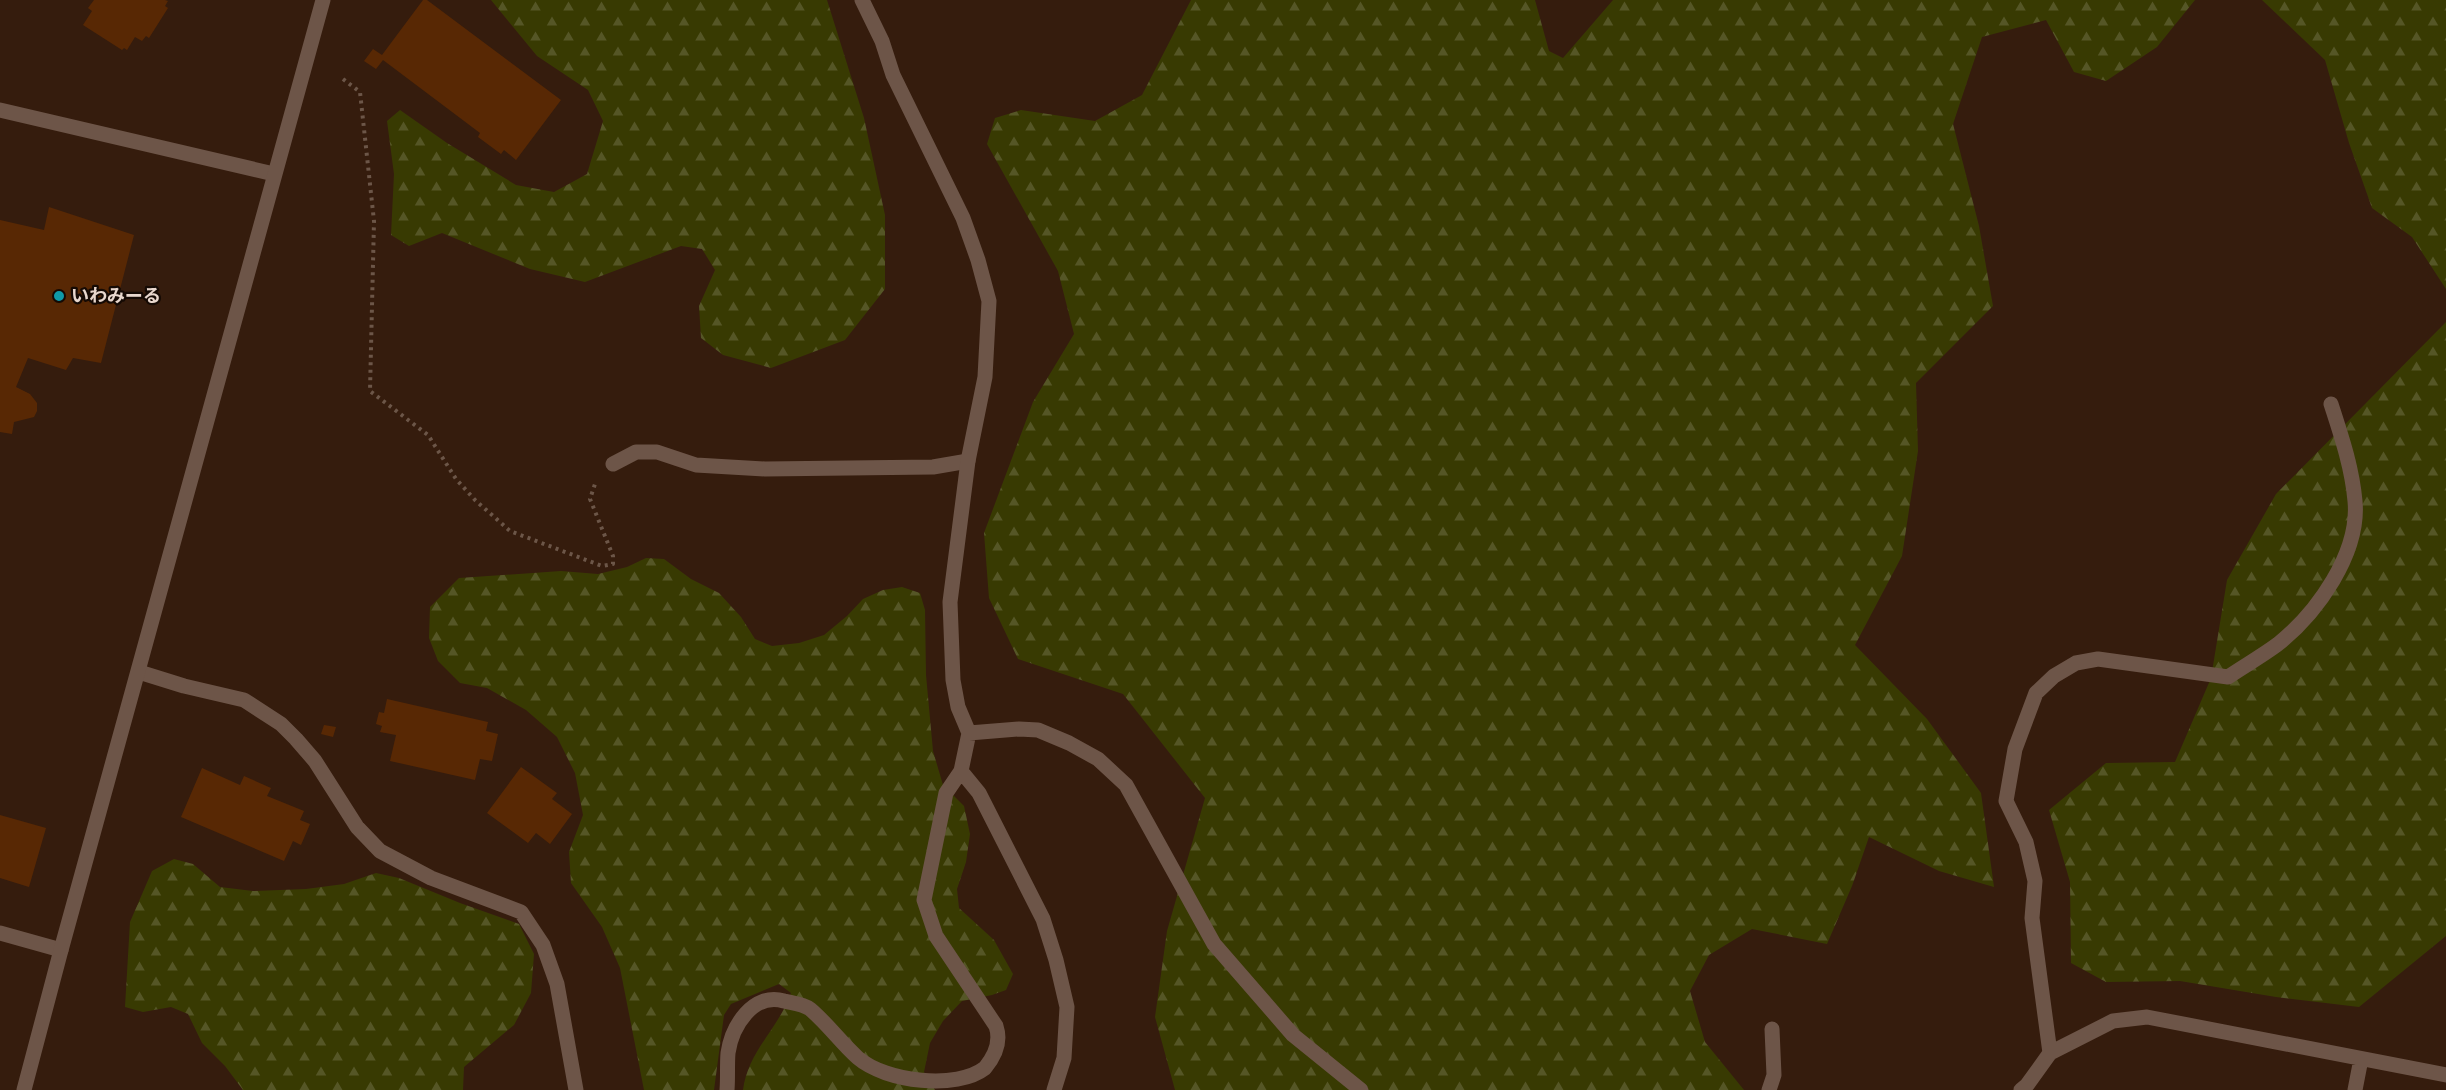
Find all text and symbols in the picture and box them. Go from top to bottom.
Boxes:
place label: いわみーる [71,285,161,306]
marker: いわみーる [52,289,66,303]

